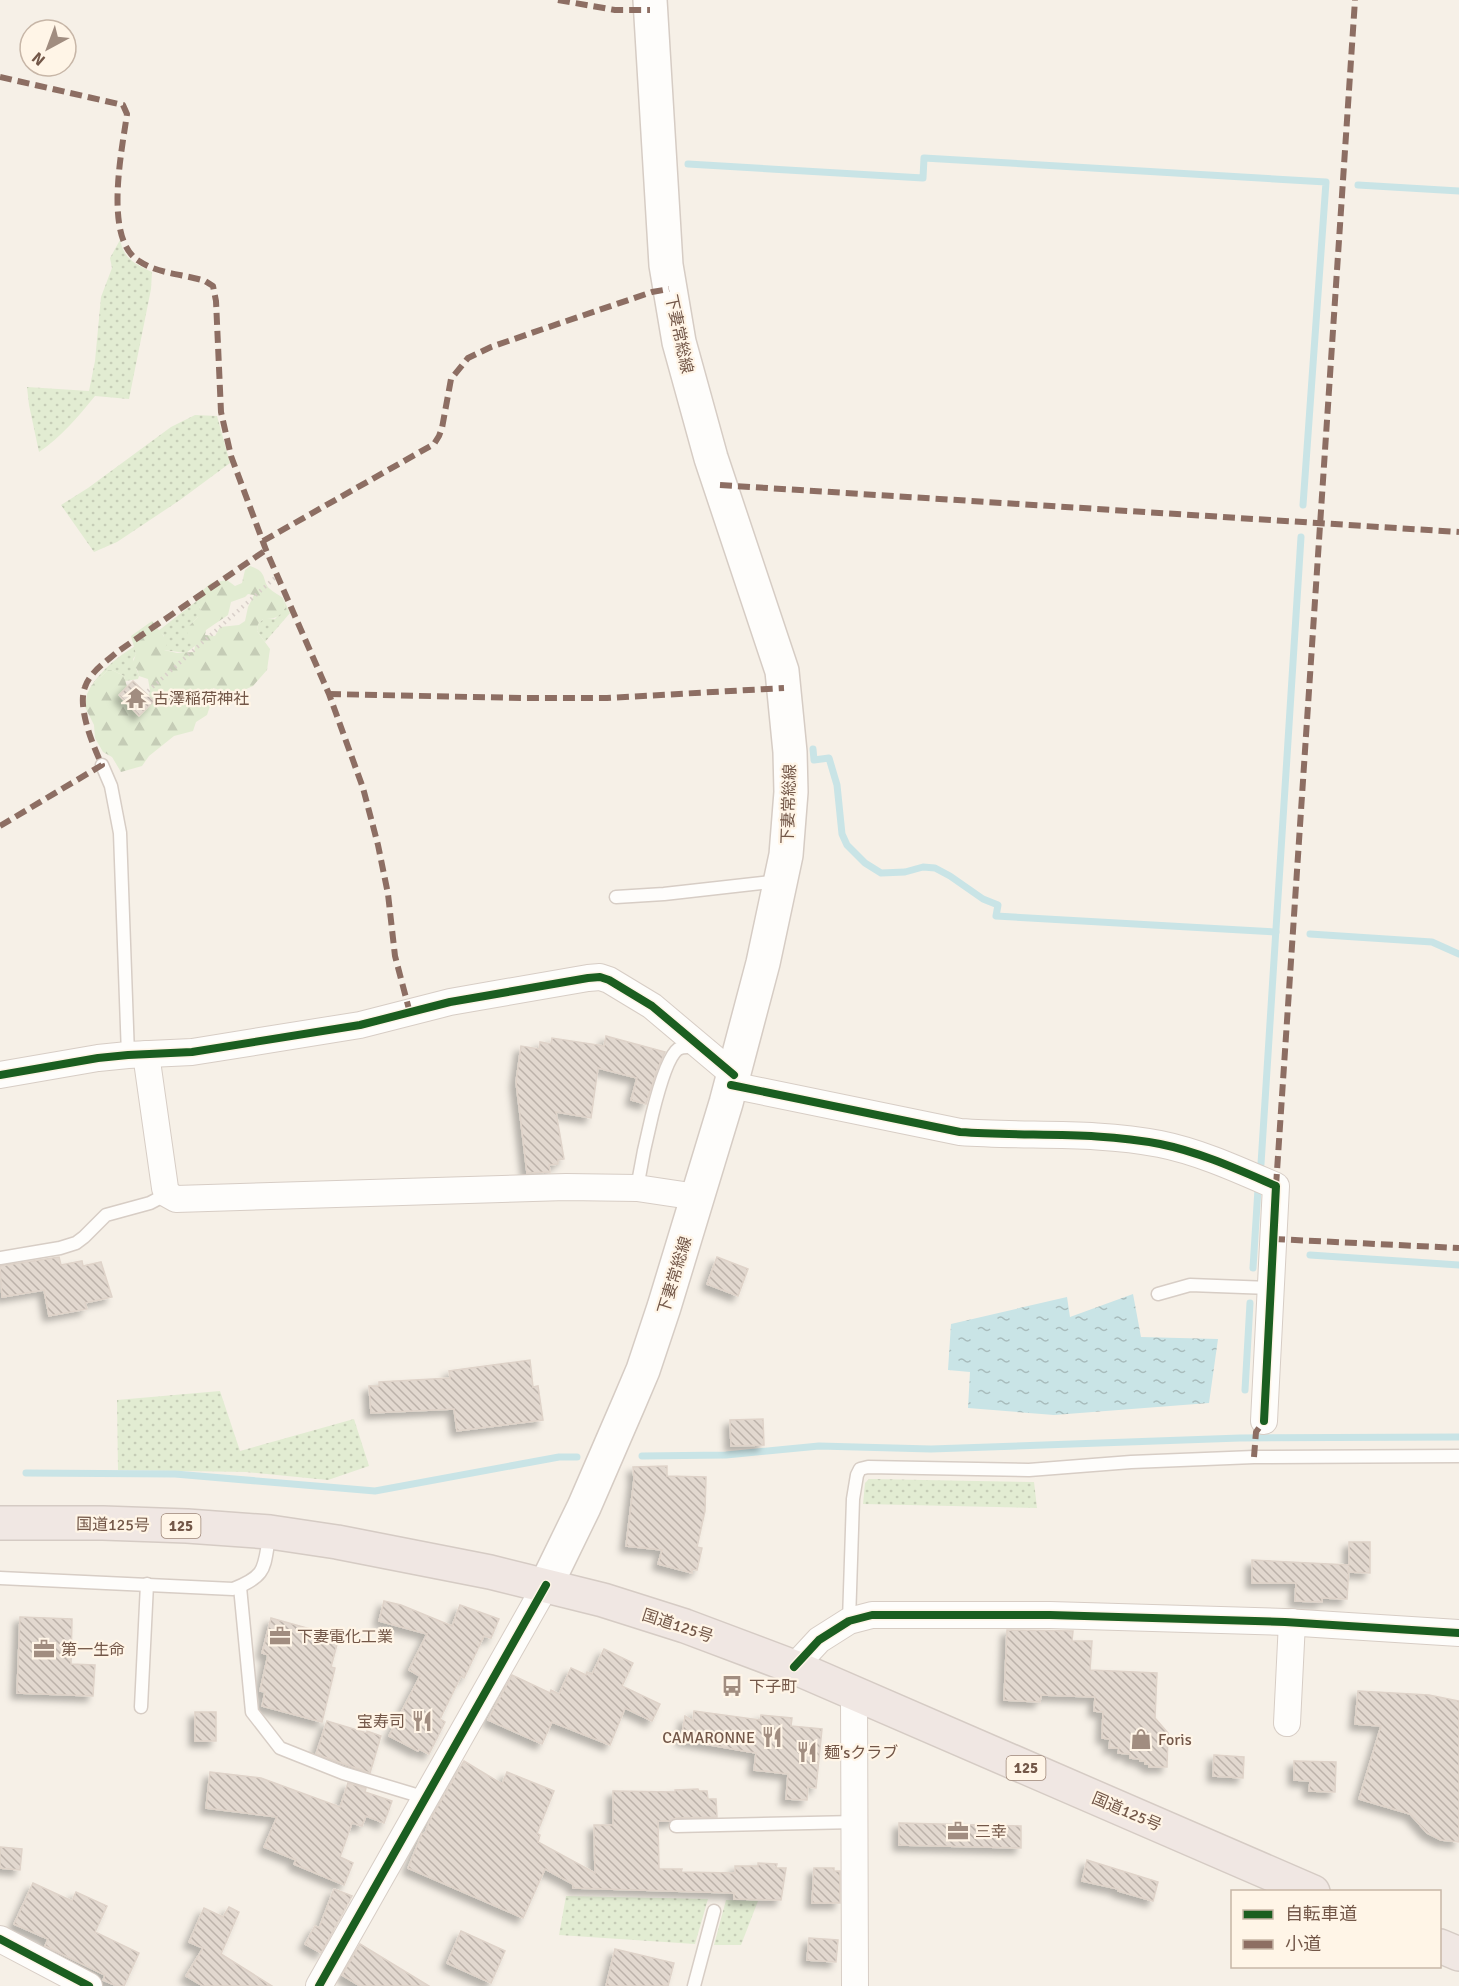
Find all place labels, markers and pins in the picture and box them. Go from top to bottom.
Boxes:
temple icon: 古澤稲荷神社 [124,686,148,710]
place label: 古澤稲荷神社 [153,689,249,709]
office icon: 下妻電化工業 [268,1624,292,1648]
place label: 下妻電化工業 [297,1627,393,1647]
office icon: 第一生命 [32,1637,56,1661]
place label: 第一生命 [61,1640,125,1660]
bus stop icon: 下子町 [720,1674,744,1698]
place label: 下子町 [749,1677,797,1697]
restaurant icon: 宝寿司 [410,1709,434,1733]
place label: 宝寿司 [357,1712,405,1732]
restaurant icon: CAMARONNE [760,1725,784,1749]
shop icon: Foris [1129,1727,1153,1751]
place label: CAMARONNE [662,1728,755,1748]
place label: Foris [1158,1730,1192,1750]
restaurant icon: 麺'sクラブ [795,1740,819,1764]
place label: 麺'sクラブ [824,1743,898,1763]
office icon: 三幸 [946,1819,970,1843]
place label: 三幸 [975,1822,1007,1842]

